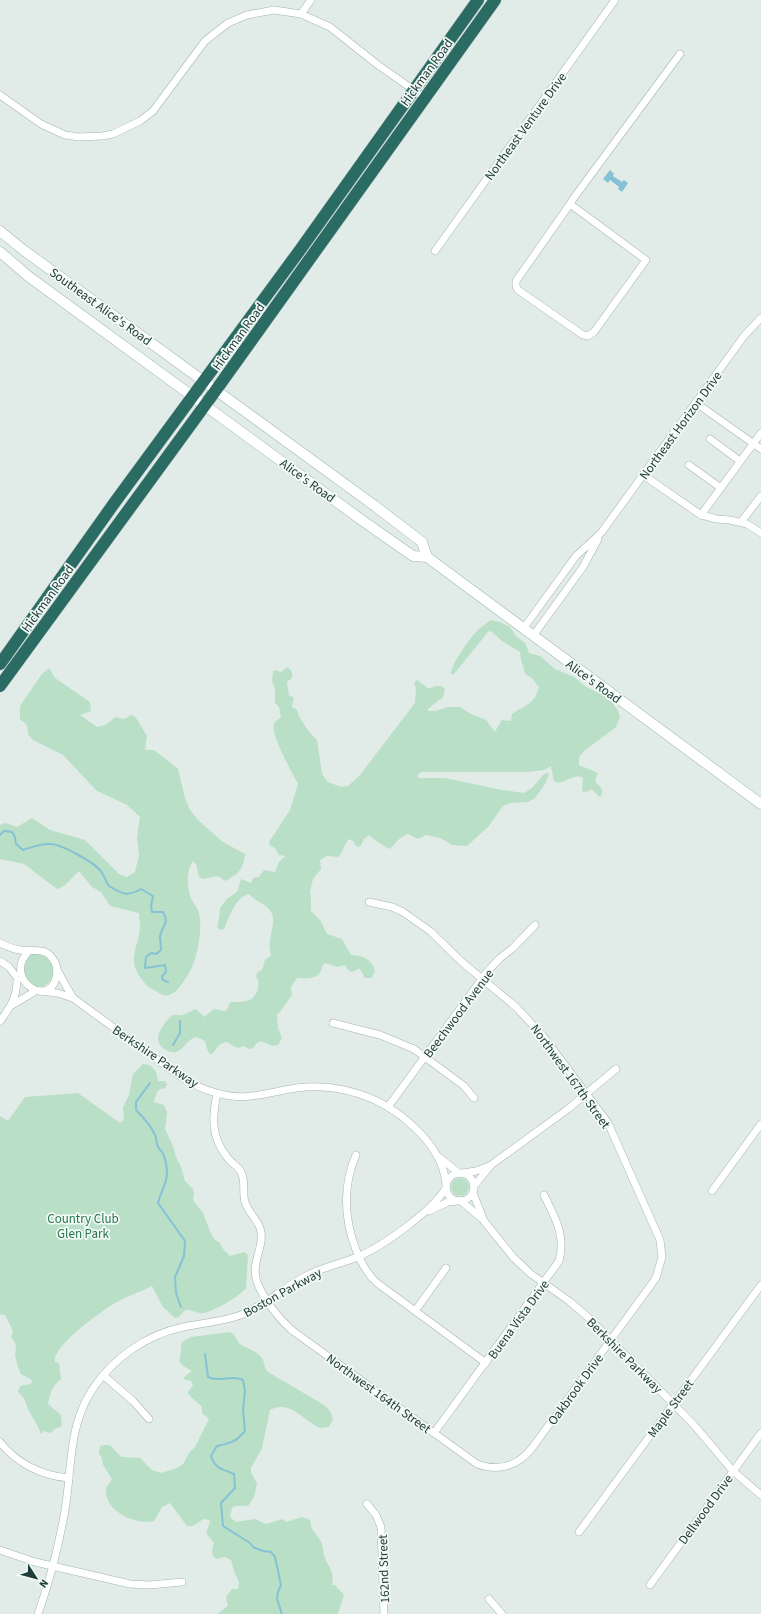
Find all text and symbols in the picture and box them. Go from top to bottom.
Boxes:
street label: Hickman Road [396,35,457,110]
street label: Northeast Venture Drive [480,69,571,184]
street label: Southeast Alice's Road [46,264,155,350]
street label: Hickman Road [208,299,269,374]
street label: Northeast Horizon Drive [635,368,726,483]
street label: Alice's Road [276,455,339,507]
street label: Hickman Road [17,561,78,636]
street label: Alice's Road [562,656,625,708]
street label: Beechwood Avenue [419,966,498,1062]
street label: Berkshire Parkway [109,1021,202,1092]
street label: Northwest 167th Street [526,1021,615,1133]
park label: Country Club Glen Park [47,1210,119,1243]
street label: Boston Parkway [240,1264,325,1322]
street label: Buena Vista Drive [484,1276,554,1363]
street label: Berkshire Parkway [582,1314,666,1398]
street label: Northwest 164th Street [322,1350,435,1438]
street label: Oakbrook Drive [544,1350,608,1429]
street label: Maple Street [643,1375,698,1441]
street label: Dellwood Drive [674,1471,737,1548]
street label: 162nd Street [374,1534,394,1604]
north arrow [16,1558,56,1598]
text: N [35,1576,52,1591]

